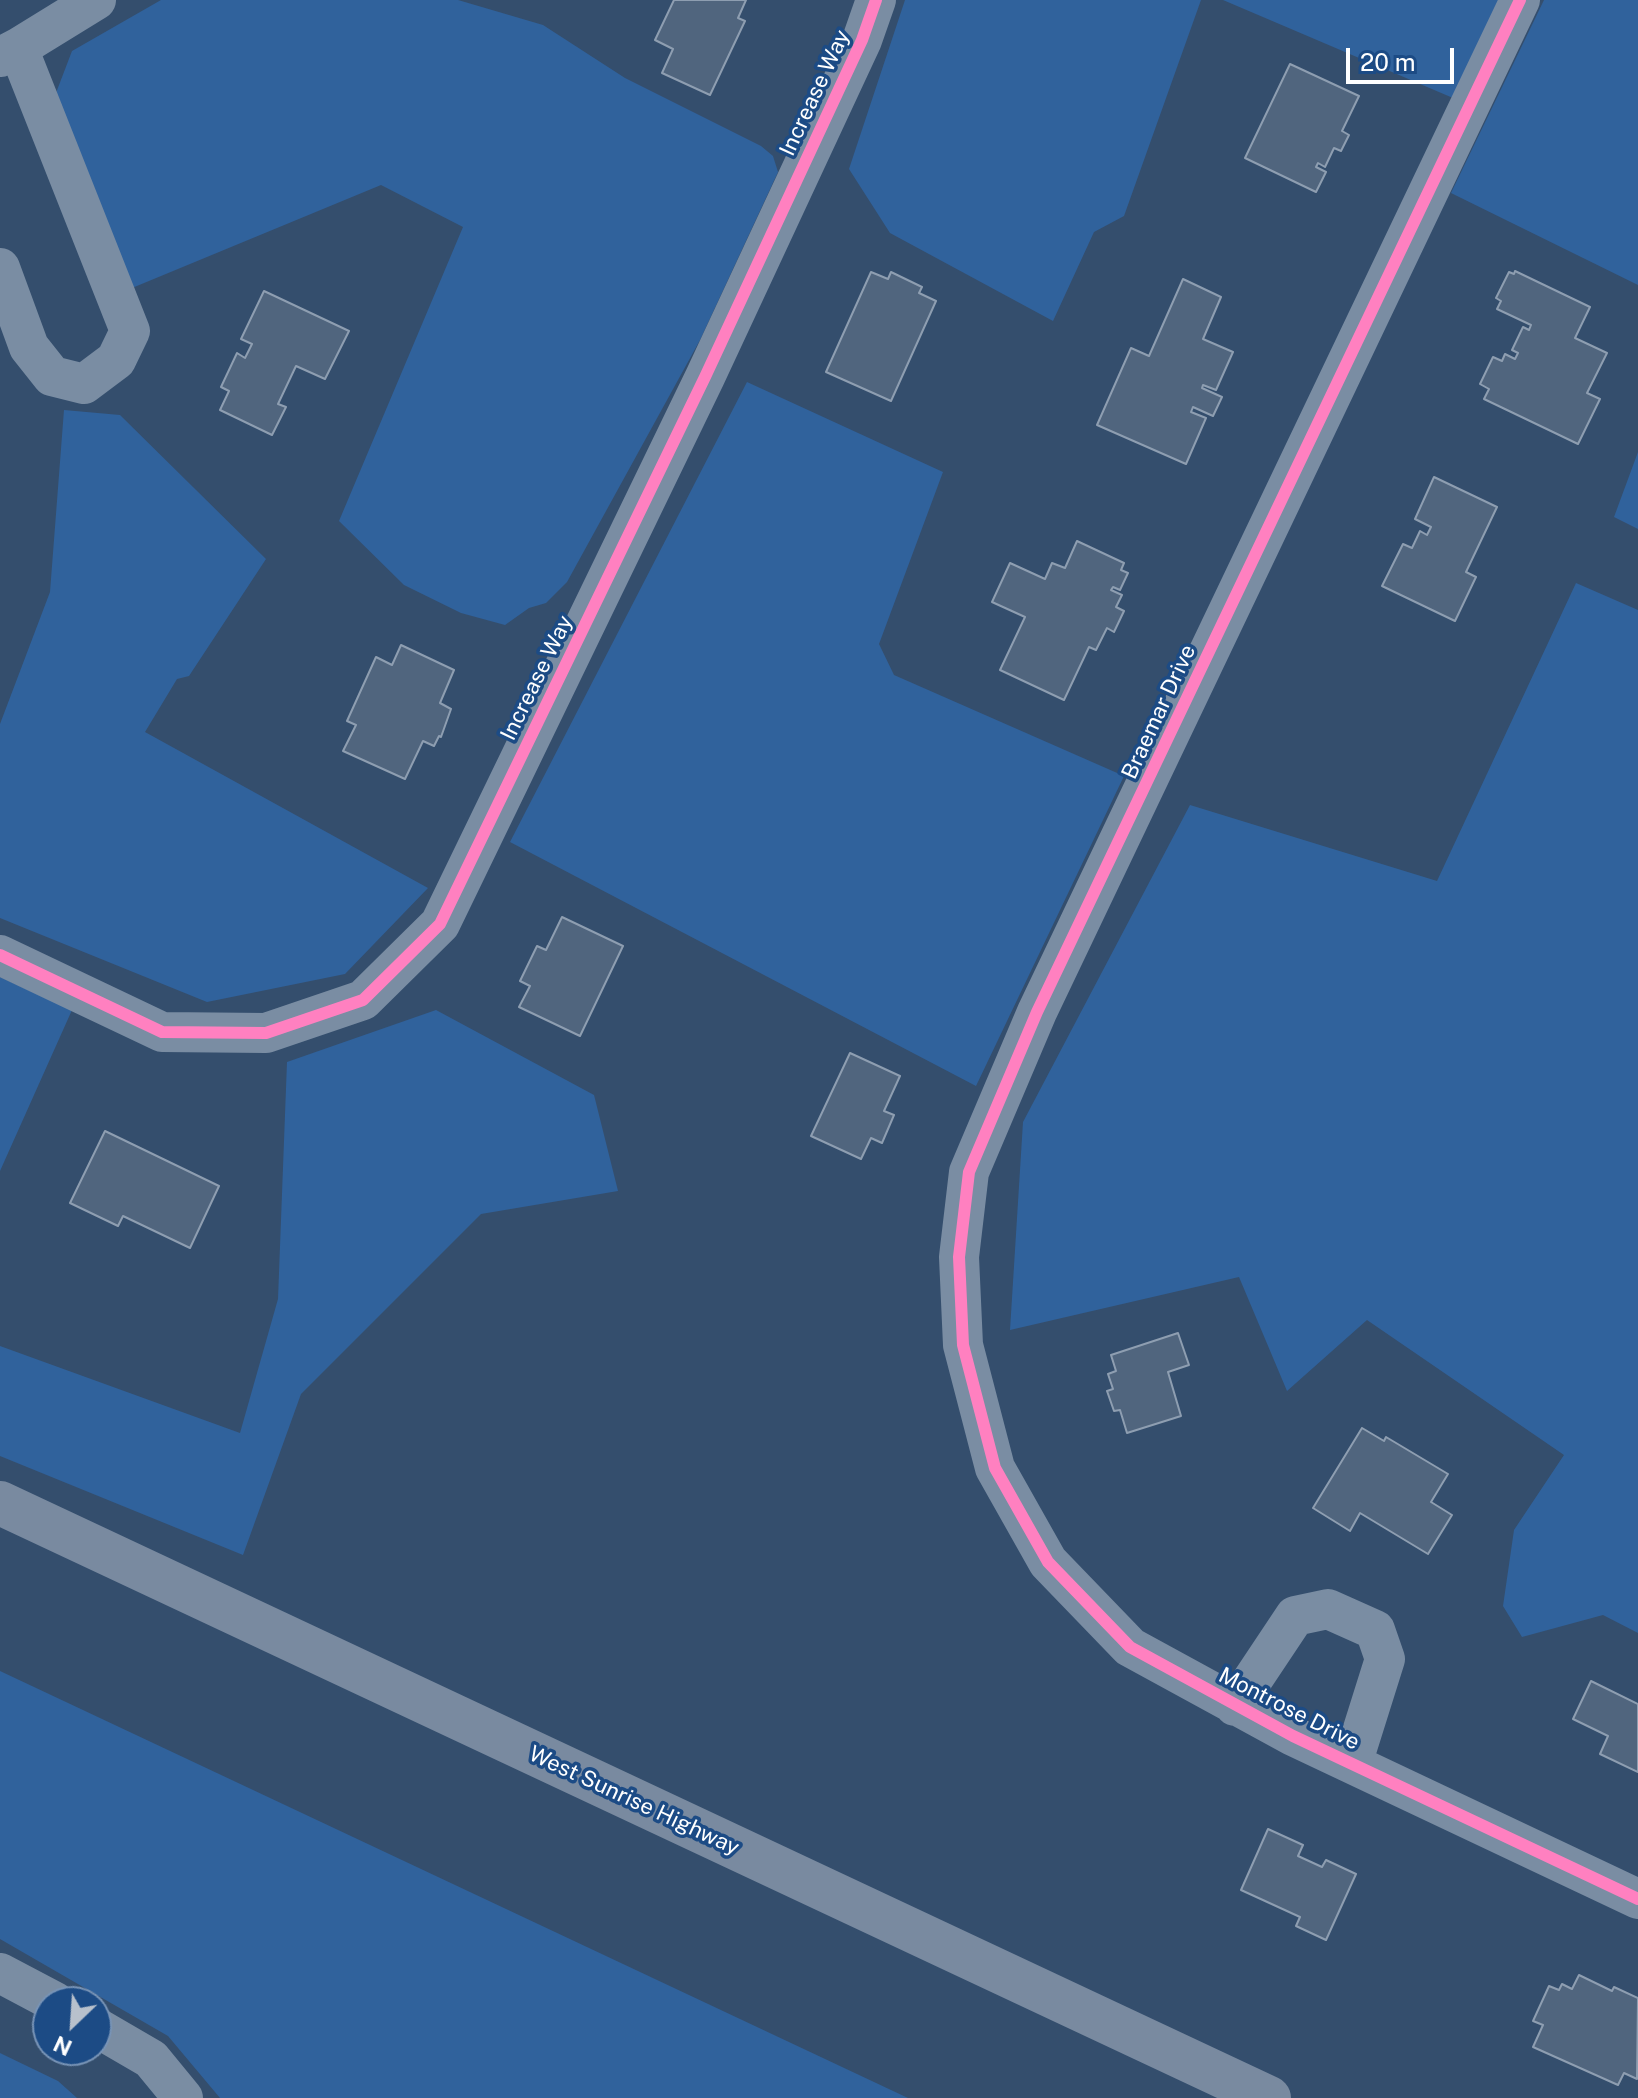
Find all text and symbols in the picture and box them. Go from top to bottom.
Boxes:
street label: Increase Way [774,26,856,160]
scale bar [1350,32,1458,82]
text: 20 m [1360,48,1416,76]
street label: Increase Way [495,611,579,745]
street label: Braemar Drive [1116,641,1202,783]
street label: Montrose Drive [1214,1662,1364,1756]
street label: West Sunrise Highway [525,1741,743,1861]
north arrow [32,1986,112,2066]
text: N [49,2031,76,2061]

